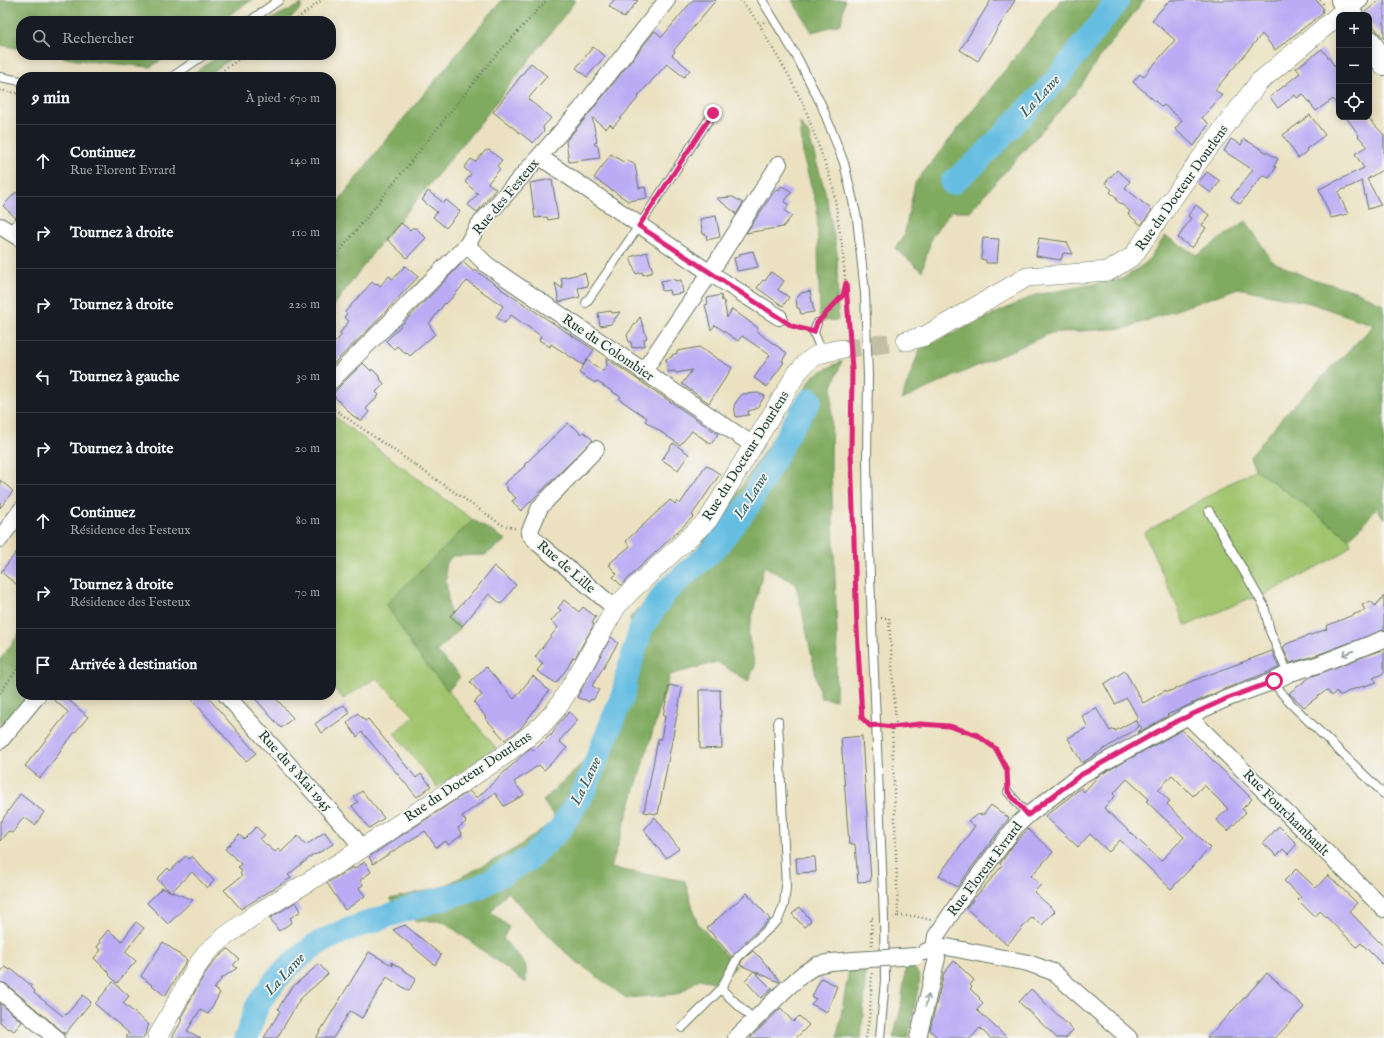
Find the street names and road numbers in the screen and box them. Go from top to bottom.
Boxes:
street label: Rue du Docteur Dourlens [1132,121,1233,255]
street label: Rue des Festeux [469,155,543,239]
street label: Rue du Colombier [558,311,658,385]
street label: Rue du Docteur Dourlens [699,387,793,524]
street label: Rue de Lille [533,537,600,598]
street label: Rue du 8 Mai 1945 [254,727,336,815]
street label: Rue du Docteur Dourlens [401,727,535,826]
street label: Rue Fourchambault [1239,766,1333,860]
street label: Rue Florent Evrard [944,818,1027,920]

